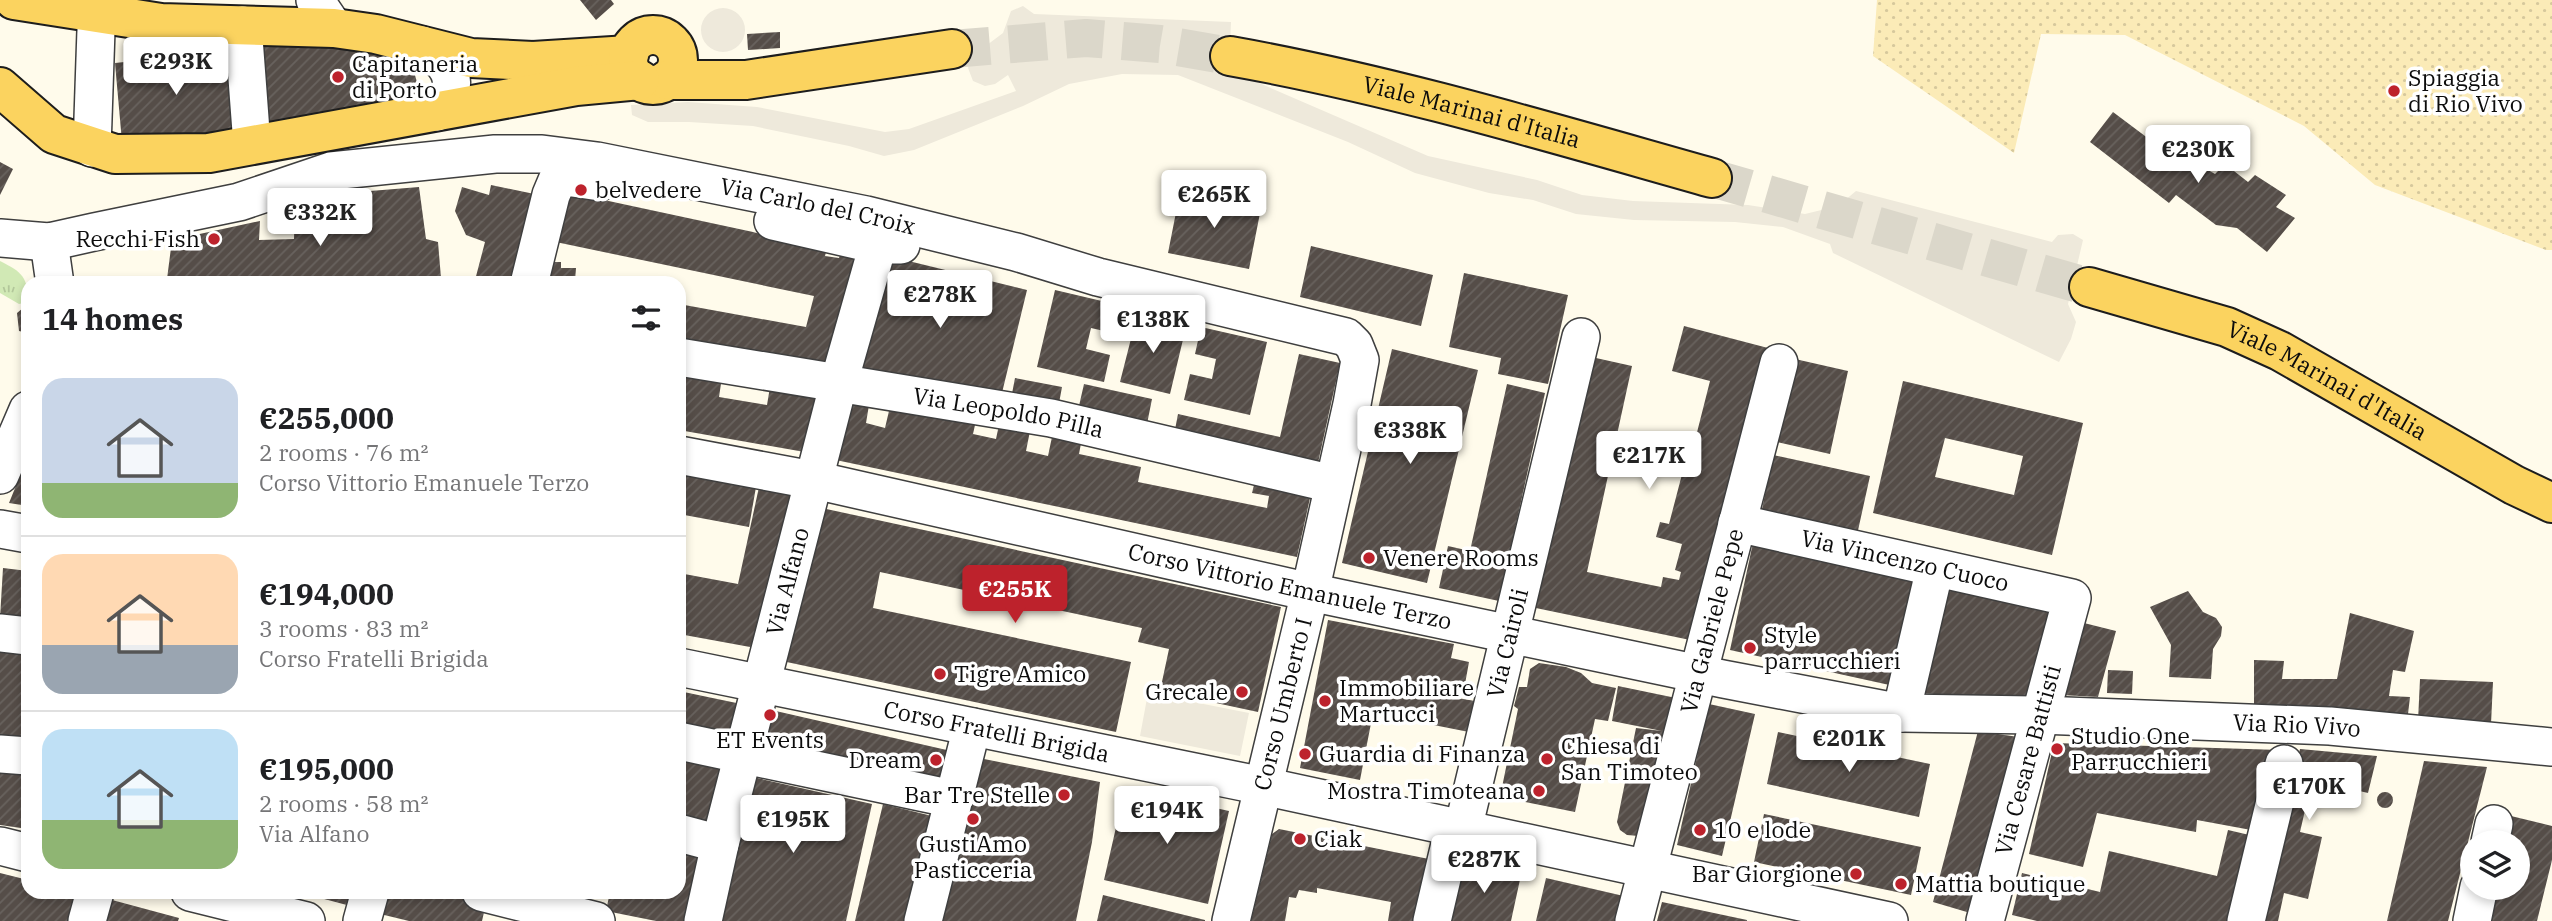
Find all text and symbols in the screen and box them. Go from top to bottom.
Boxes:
pin: €293K [127,38,225,97]
text: €293K [139,45,213,75]
place label: Capitaneria di Porto [352,48,478,104]
place label: Spiaggia di Rio Vivo [2408,62,2523,118]
street label: Viale Marinai d'Italia [1360,68,1584,154]
marker: Capitaneria di Porto [330,69,346,85]
marker: Spiaggia di Rio Vivo [2386,83,2402,99]
pin: €230K [2149,125,2247,185]
text: €230K [2161,133,2235,163]
street label: Via Carlo del Croix [717,170,919,241]
pin: €265K [1165,170,1263,230]
place label: belvedere [595,174,702,204]
text: €265K [1177,178,1251,208]
marker: belvedere [573,182,589,198]
pin: €332K [271,188,369,248]
text: €332K [283,196,357,226]
place label: Recchi Fish [75,223,200,253]
marker: Recchi Fish [206,231,222,247]
pin: €278K [891,270,989,330]
text: €278K [903,278,977,308]
pin: €138K [1104,296,1202,355]
text: 14 homes [42,299,183,338]
icon: filters [627,299,665,337]
text: €138K [1116,303,1190,333]
street label: Viale Marinai d'Italia [2222,313,2433,446]
street label: Via Leopoldo Pilla [911,380,1107,444]
text: €255,000 [259,398,394,437]
icon: home [98,406,182,490]
pin: €338K [1361,406,1459,466]
text: €338K [1373,414,1447,444]
pin: €217K [1600,432,1698,491]
text: 2 rooms · 76 m² [259,437,429,467]
text: €217K [1612,439,1686,469]
text: Corso Vittorio Emanuele Terzo [259,467,589,497]
street label: Via Vincenzo Cuoco [1798,522,2012,597]
street label: Via Alfano [758,524,815,638]
street label: Via Gabriele Pepe [1673,525,1749,717]
street label: Corso Vittorio Emanuele Terzo [1126,535,1455,635]
place label: Venere Rooms [1383,542,1539,572]
marker: Venere Rooms [1361,550,1377,566]
pin: €255K [966,566,1064,625]
text: €255K [978,573,1052,603]
text: €194,000 [259,574,394,613]
icon: home [98,582,182,666]
street label: Via Cairoli [1479,585,1534,701]
text: 3 rooms · 83 m² [259,613,429,643]
street label: Corso Umberto I [1246,614,1318,793]
place label: Style parrucchieri [1764,619,1901,675]
marker: Style parrucchieri [1742,640,1758,656]
text: Corso Fratelli Brigida [259,643,489,673]
place label: Tigre Amico [954,658,1086,688]
street label: Via Cesare Battisti [1987,661,2067,858]
marker: Tigre Amico [932,666,948,682]
place label: Immobiliare Martucci [1339,672,1474,728]
place label: Grecale [1145,676,1228,706]
marker: Grecale [1234,684,1250,700]
street label: Corso Fratelli Brigida [881,693,1112,768]
marker: Immobiliare Martucci [1317,693,1333,709]
street label: Via Rio Vivo [2232,706,2362,743]
marker: ET Events [762,707,778,723]
pin: €201K [1800,714,1898,774]
place label: Studio One Parrucchieri [2071,720,2208,776]
text: €201K [1812,722,1886,752]
place label: ET Events [716,724,824,754]
place label: Chiesa di San Timoteo [1561,730,1698,786]
place label: Guardia di Finanza [1319,738,1526,768]
marker: Studio One Parrucchieri [2049,741,2065,757]
place label: Dream [849,744,922,774]
marker: Guardia di Finanza [1297,746,1313,762]
text: €195,000 [259,749,394,788]
marker: Chiesa di San Timoteo [1539,751,1555,767]
marker: Dream [928,752,944,768]
icon: home [98,757,182,841]
pin: €170K [2260,762,2358,822]
text: €170K [2272,770,2346,800]
place label: Mostra Timoteana [1327,775,1525,805]
place label: Bar Tre Stelle [904,779,1050,809]
marker: Mostra Timoteana [1531,783,1547,799]
pin: €194K [1118,786,1216,846]
marker: Bar Tre Stelle [1056,787,1072,803]
text: 2 rooms · 58 m² [259,788,429,818]
text: €194K [1130,794,1204,824]
pin: €195K [744,796,842,855]
text: €195K [756,803,830,833]
marker: GustiAmo Pasticceria [965,811,981,827]
place label: 10 e lode [1714,814,1811,844]
text: Via Alfano [259,818,370,848]
marker: 10 e lode [1692,822,1708,838]
place label: Ciak [1314,823,1363,853]
place label: GustiAmo Pasticceria [914,828,1032,884]
map controls [2460,830,2530,900]
button: layers [2460,830,2530,900]
marker: Ciak [1292,831,1308,847]
pin: €287K [1435,836,1533,895]
text: €287K [1447,843,1521,873]
place label: Bar Giorgione [1692,858,1842,888]
marker: Bar Giorgione [1848,866,1864,882]
place label: Mattia boutique [1915,868,2085,898]
marker: Mattia boutique [1893,876,1909,892]

